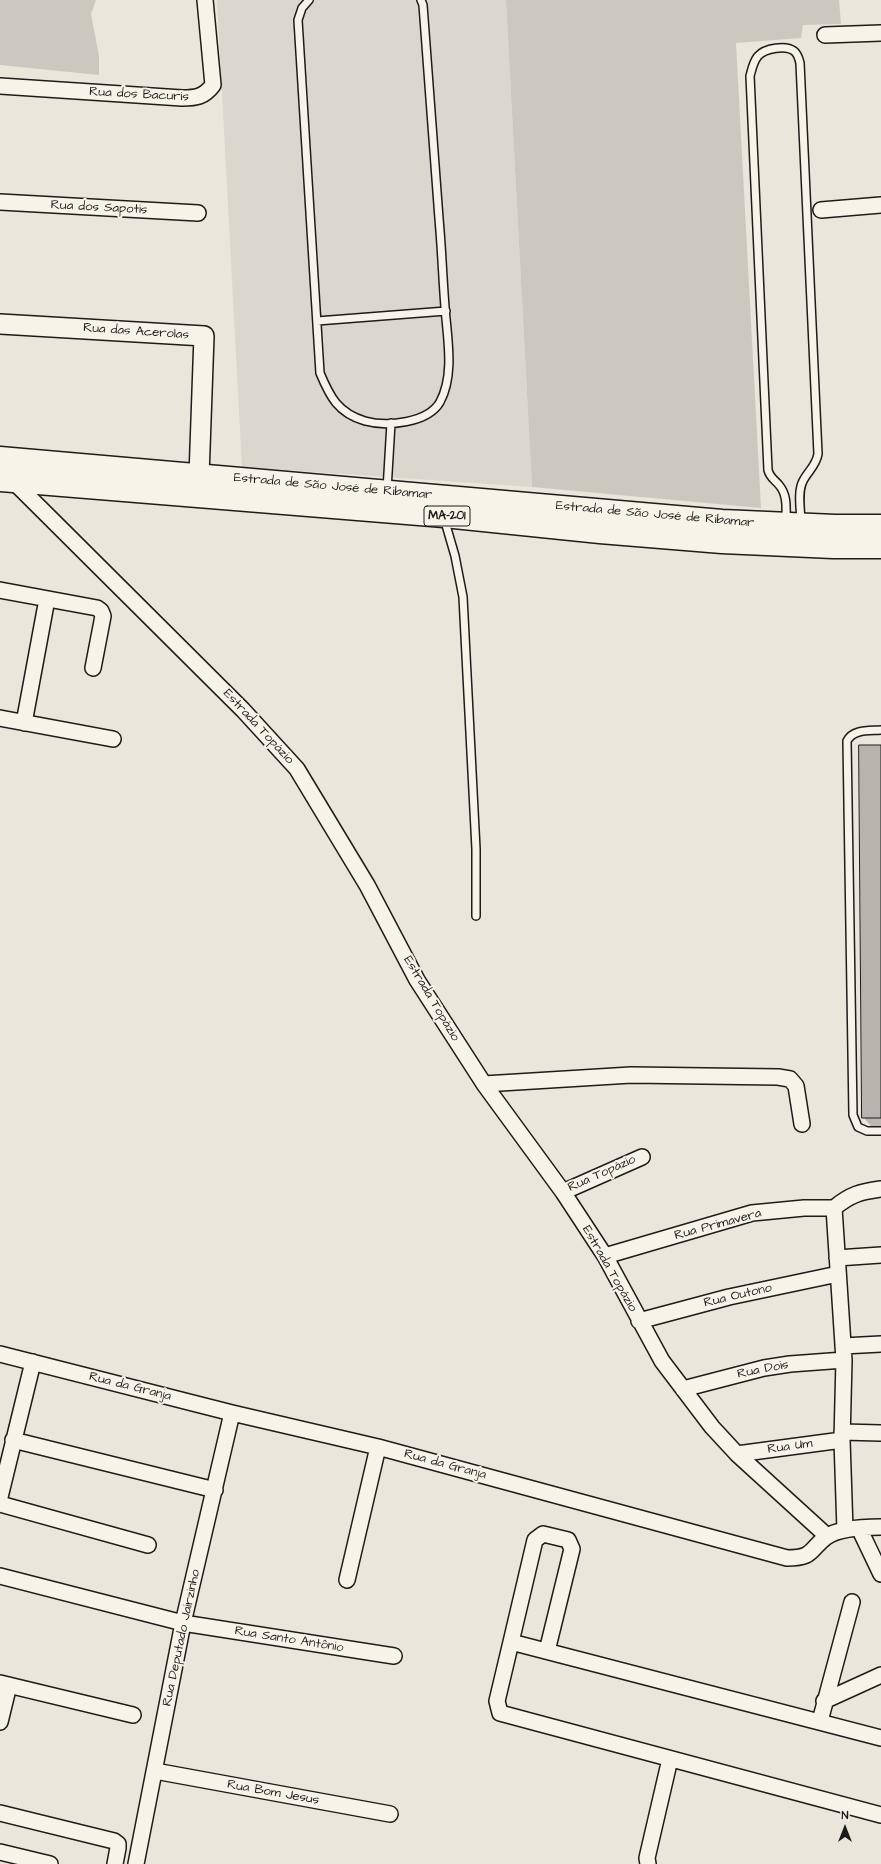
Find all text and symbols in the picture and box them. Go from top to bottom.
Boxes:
street label: Rua dos Bacuris [89,85,189,105]
street label: Rua dos Sapotis [50,198,148,218]
street label: Rua das Acerolas [83,321,189,343]
street label: Estrada de São José de Ribamar [233,471,433,503]
street label: Estrada de São José de Ribamar [555,499,755,531]
road number: MA-201 [424,506,470,526]
street label: Estrada Topázio [219,686,297,768]
street label: Estrada Topázio [399,954,463,1044]
street label: Rua Topázio [566,1152,638,1196]
street label: Rua Primavera [673,1206,763,1244]
street label: Estrada Topázio [578,1223,640,1315]
street label: Rua Outono [702,1281,774,1311]
street label: Rua Dois [736,1357,790,1383]
street label: Rua da Granja [87,1369,173,1405]
street label: Rua Um [767,1436,813,1458]
street label: Rua da Granja [402,1447,488,1483]
street label: Rua Deputado Jairzinho [160,1568,204,1708]
street label: Rua Santo Antônio [233,1624,345,1656]
street label: Rua Bom Jesus [226,1777,320,1809]
north arrow [825,1808,865,1848]
text: N [842,1808,848,1823]

